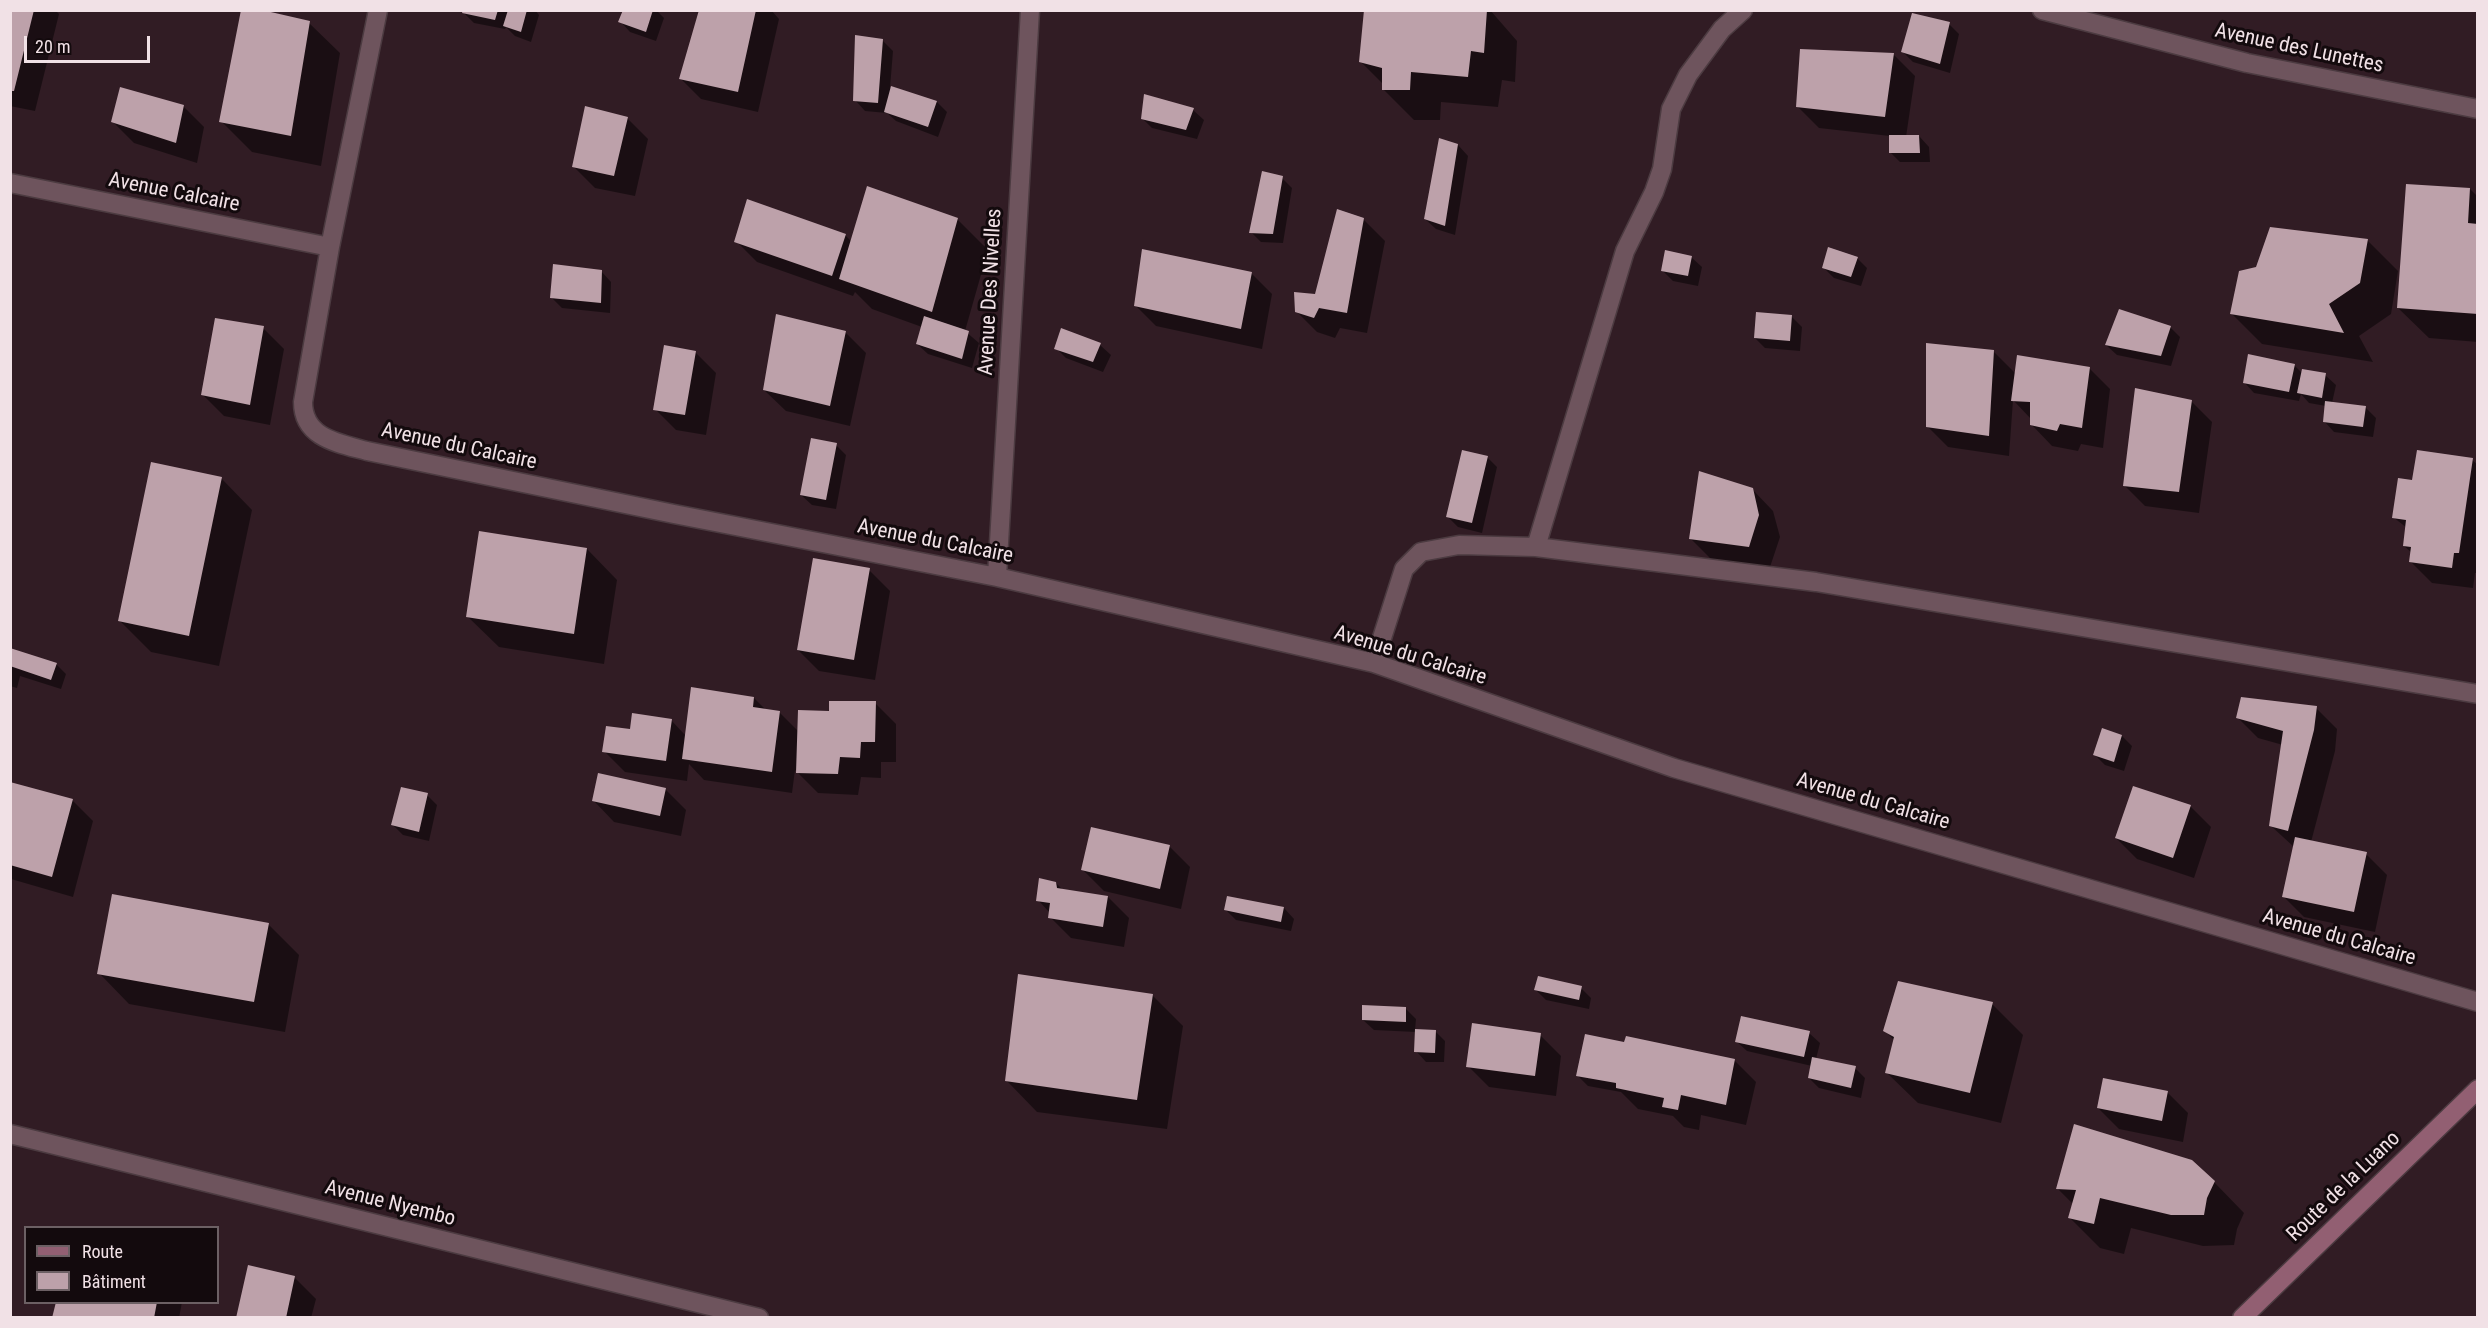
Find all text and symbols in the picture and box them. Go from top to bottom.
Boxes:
street label: Avenue des Lunettes [2213,19,2385,79]
scale bar [27,24,153,62]
text: 20 m [35,36,70,57]
street label: Avenue Calcaire [106,168,242,218]
street label: Avenue Des Nivelles [974,208,1008,376]
street label: Avenue du Calcaire [379,418,539,476]
street label: Avenue du Calcaire [855,515,1015,569]
street label: Avenue du Calcaire [1331,621,1489,691]
street label: Avenue du Calcaire [1794,768,1952,836]
street label: Avenue du Calcaire [2260,904,2418,972]
street label: Route de la Luano [2282,1127,2406,1247]
street label: Avenue Nyembo [322,1176,458,1232]
legend [24,1226,219,1304]
text: Route [82,1241,123,1262]
text: Bâtiment [82,1271,146,1292]

